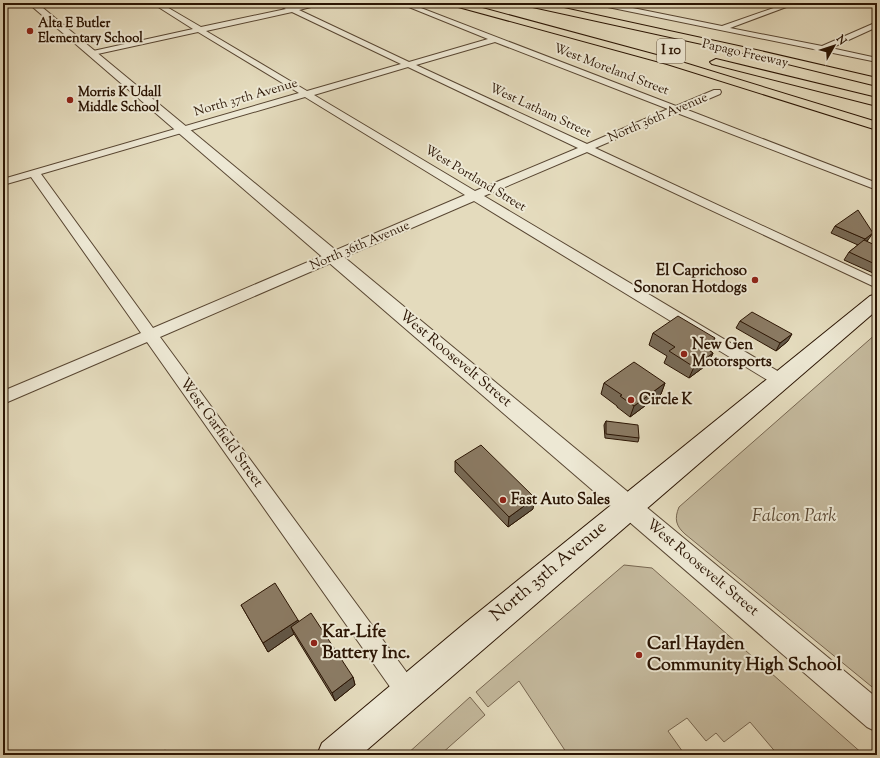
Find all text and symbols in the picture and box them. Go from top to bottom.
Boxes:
place label: Alta E Butler Elementary School [38,15,143,48]
marker: Alta E Butler Elementary School [25,26,35,36]
north arrow [814,26,854,66]
text: N [831,31,850,49]
street label: Papago Freeway [700,35,790,73]
road number: I 10 [657,39,685,63]
street label: West Moreland Street [551,40,672,100]
street label: North 37th Avenue [192,75,300,121]
street label: West Latham Street [486,80,594,143]
place label: Morris K Udall Middle School [78,84,162,117]
street label: North 36th Avenue [605,89,711,147]
marker: Morris K Udall Middle School [65,95,75,105]
street label: West Portland Street [421,142,530,217]
street label: North 36th Avenue [307,217,413,275]
place label: El Caprichoso Sonoran Hotdogs [633,261,747,299]
marker: El Caprichoso Sonoran Hotdogs [750,275,760,285]
street label: West Roosevelt Street [394,306,516,412]
place label: New Gen Motorsports [692,335,772,373]
marker: New Gen Motorsports [679,349,689,359]
street label: West Garfield Street [174,374,268,492]
place label: Circle K [639,390,693,411]
marker: Circle K [626,395,636,405]
place label: Fast Auto Sales [511,490,610,511]
marker: Fast Auto Sales [498,495,508,505]
park label: Falcon Park [752,504,836,530]
street label: North 35th Avenue [485,515,613,629]
street label: West Roosevelt Street [641,515,763,621]
place label: Kar-Life Battery Inc. [322,620,410,667]
place label: Carl Hayden Community High School [647,632,843,679]
marker: Kar-Life Battery Inc. [309,638,319,648]
marker: Carl Hayden Community High School [634,650,644,660]

